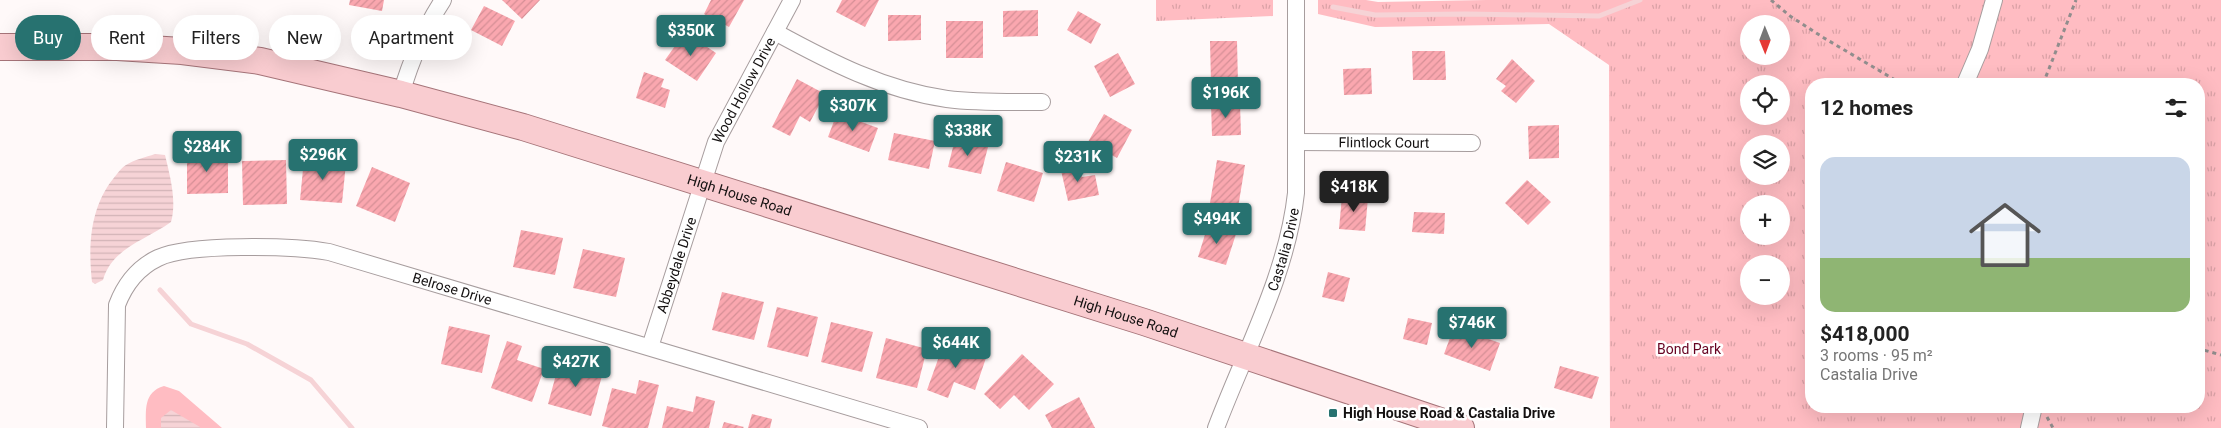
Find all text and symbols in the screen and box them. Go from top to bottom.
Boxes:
chip: Buy [15,15,81,60]
chip: Rent [91,15,163,60]
chip: Filters [173,15,259,60]
chip: New [269,15,341,60]
chip: Apartment [351,15,472,60]
pin: $350K [656,15,726,57]
north arrow [1740,15,1790,65]
map controls [1740,15,1790,305]
text: $350K [668,21,714,40]
street label: Wood Hollow Drive [709,35,779,146]
button: locate [1740,75,1790,125]
pin: $196K [1191,76,1261,119]
text: $196K [1203,83,1249,102]
pin: $307K [818,90,888,132]
icon: filters [2162,94,2190,122]
text: $307K [830,96,876,115]
text: 12 homes [1820,96,1913,120]
pin: $338K [933,114,1003,157]
text: $338K [945,121,991,140]
pin: $284K [172,130,242,173]
street label: Flintlock Court [1339,134,1430,151]
button: layers [1740,135,1790,185]
text: $284K [184,137,230,156]
pin: $296K [288,138,358,181]
pin: $231K [1043,140,1113,183]
text: $296K [300,145,346,164]
text: $231K [1055,147,1101,166]
pin: $418K [1319,170,1389,213]
street label: High House Road [685,171,794,219]
text: $418K [1331,177,1377,196]
icon: home [1960,190,2050,280]
button: + [1740,195,1790,245]
pin: $494K [1182,202,1252,245]
street label: Castalia Drive [1264,207,1302,293]
text: $494K [1194,209,1240,228]
street label: Abbeydale Drive [653,215,699,315]
button: − [1740,255,1790,305]
street label: Belrose Drive [411,269,494,308]
street label: High House Road [1072,292,1180,341]
pin: $746K [1437,306,1507,349]
text: $746K [1449,313,1495,332]
text: $418,000 [1820,322,1910,346]
pin: $644K [921,326,991,369]
text: $644K [933,333,979,352]
park label: Bond Park [1657,341,1722,357]
pin: $427K [541,346,611,388]
text: 3 rooms · 95 m² [1820,346,1933,365]
text: $427K [553,352,599,371]
text: Castalia Drive [1820,365,1918,384]
place label: High House Road & Castalia Drive [1343,405,1556,421]
marker: High House Road & Castalia Drive [1327,407,1339,419]

